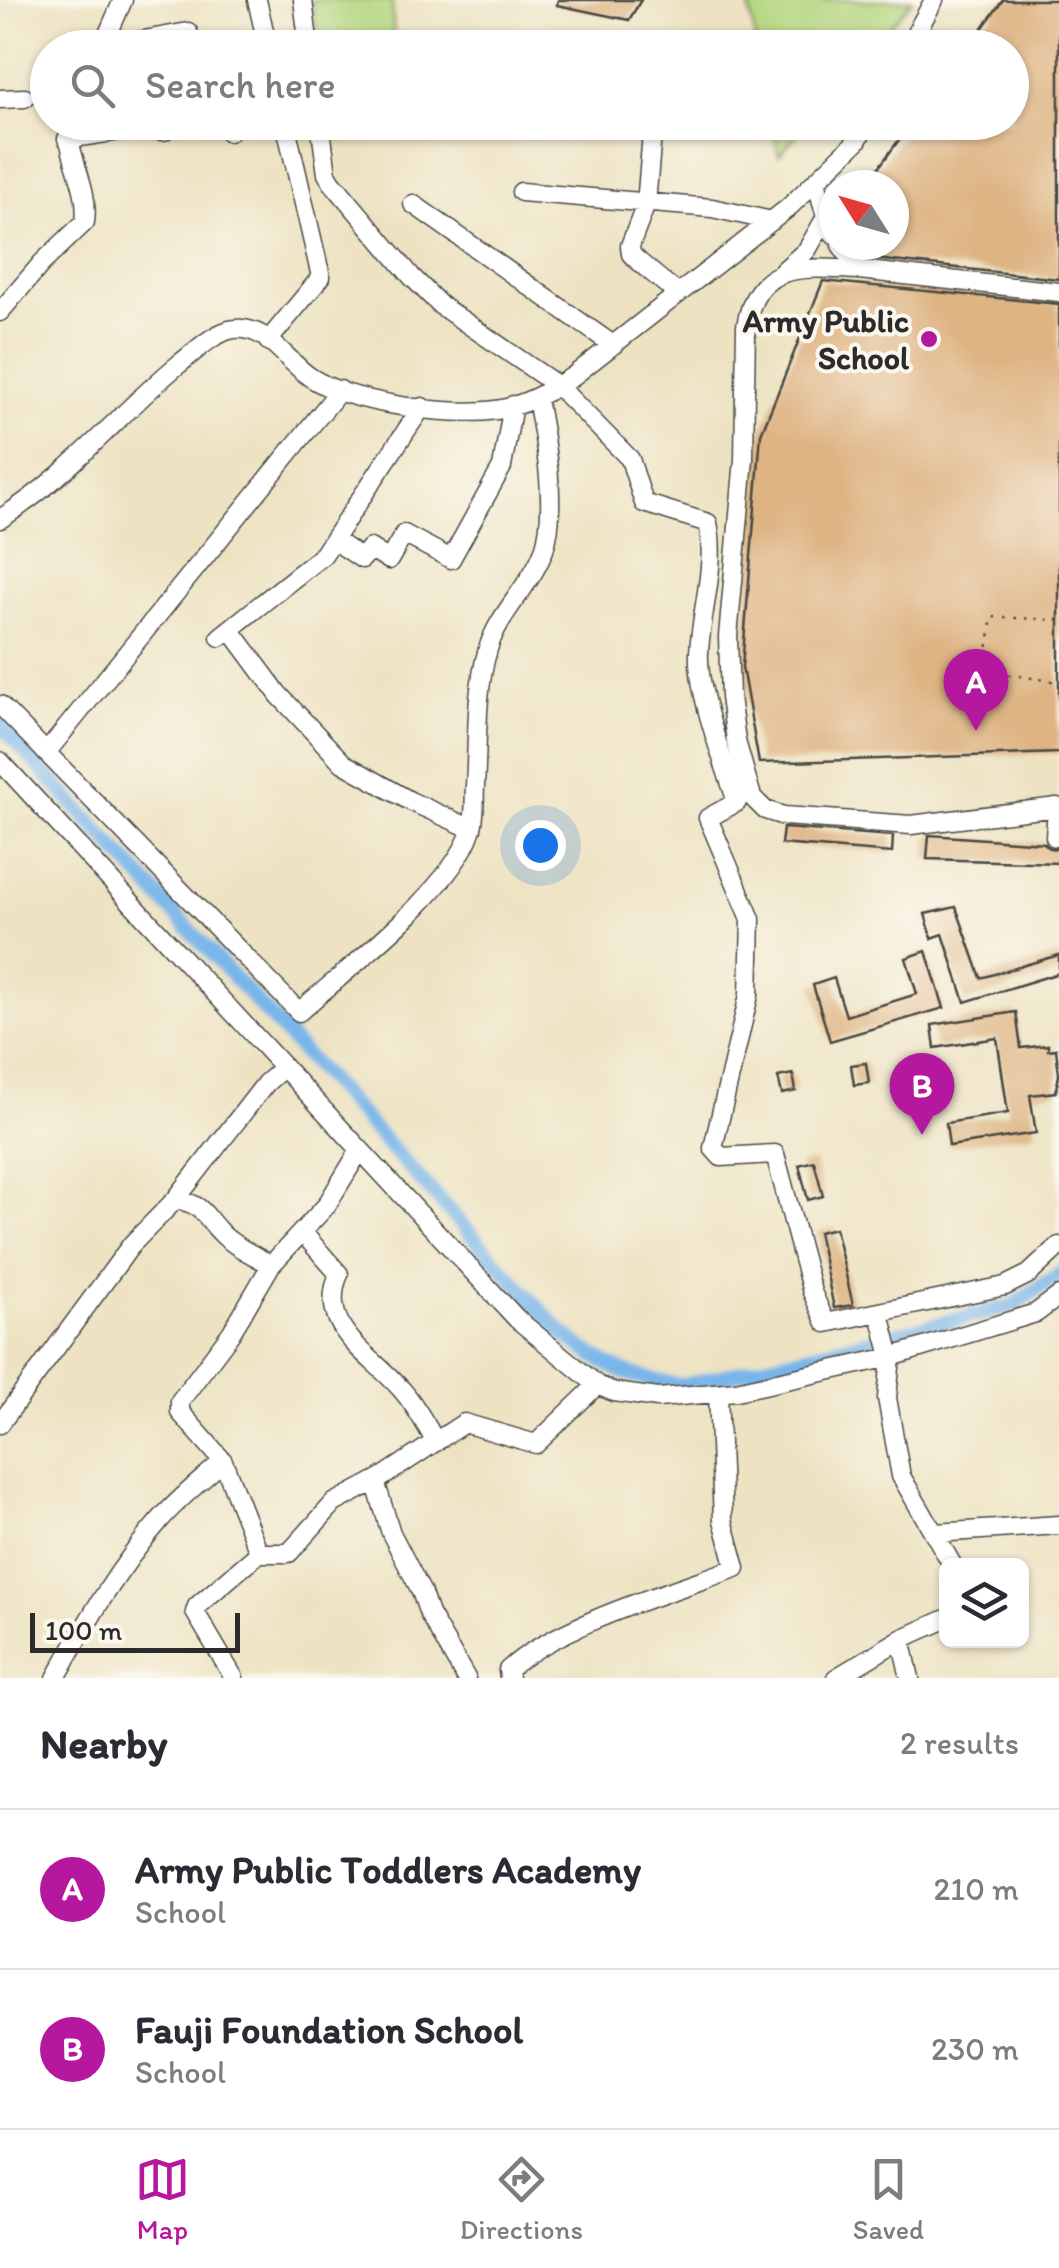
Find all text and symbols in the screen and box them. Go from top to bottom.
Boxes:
search box [30,30,1029,140]
icon: search [65,58,120,113]
text: Search here [145,62,336,108]
north arrow [819,170,909,260]
place label: Army Public School [742,302,910,377]
marker: Army Public School [918,328,940,350]
pin: A [944,648,1008,731]
your location [515,820,566,871]
pin: B [890,1052,954,1135]
map controls [939,1558,1029,1648]
button: layers [939,1558,1029,1648]
scale bar [30,1608,240,1652]
text: 100 m [45,1613,122,1647]
text: Nearby [40,1718,167,1769]
text: 2 results [900,1724,1019,1762]
text: Army Public Toddlers Academy [135,1847,641,1893]
text: A [62,1870,83,1908]
text: 210 m [933,1870,1019,1908]
text: School [135,1893,226,1931]
text: Fauji Foundation School [135,2007,523,2053]
text: B [62,2030,83,2068]
text: 230 m [931,2030,1019,2068]
text: School [135,2053,226,2091]
tab: Map [135,2152,190,2246]
tab: Directions [460,2152,583,2246]
tab: Saved [853,2152,924,2246]

